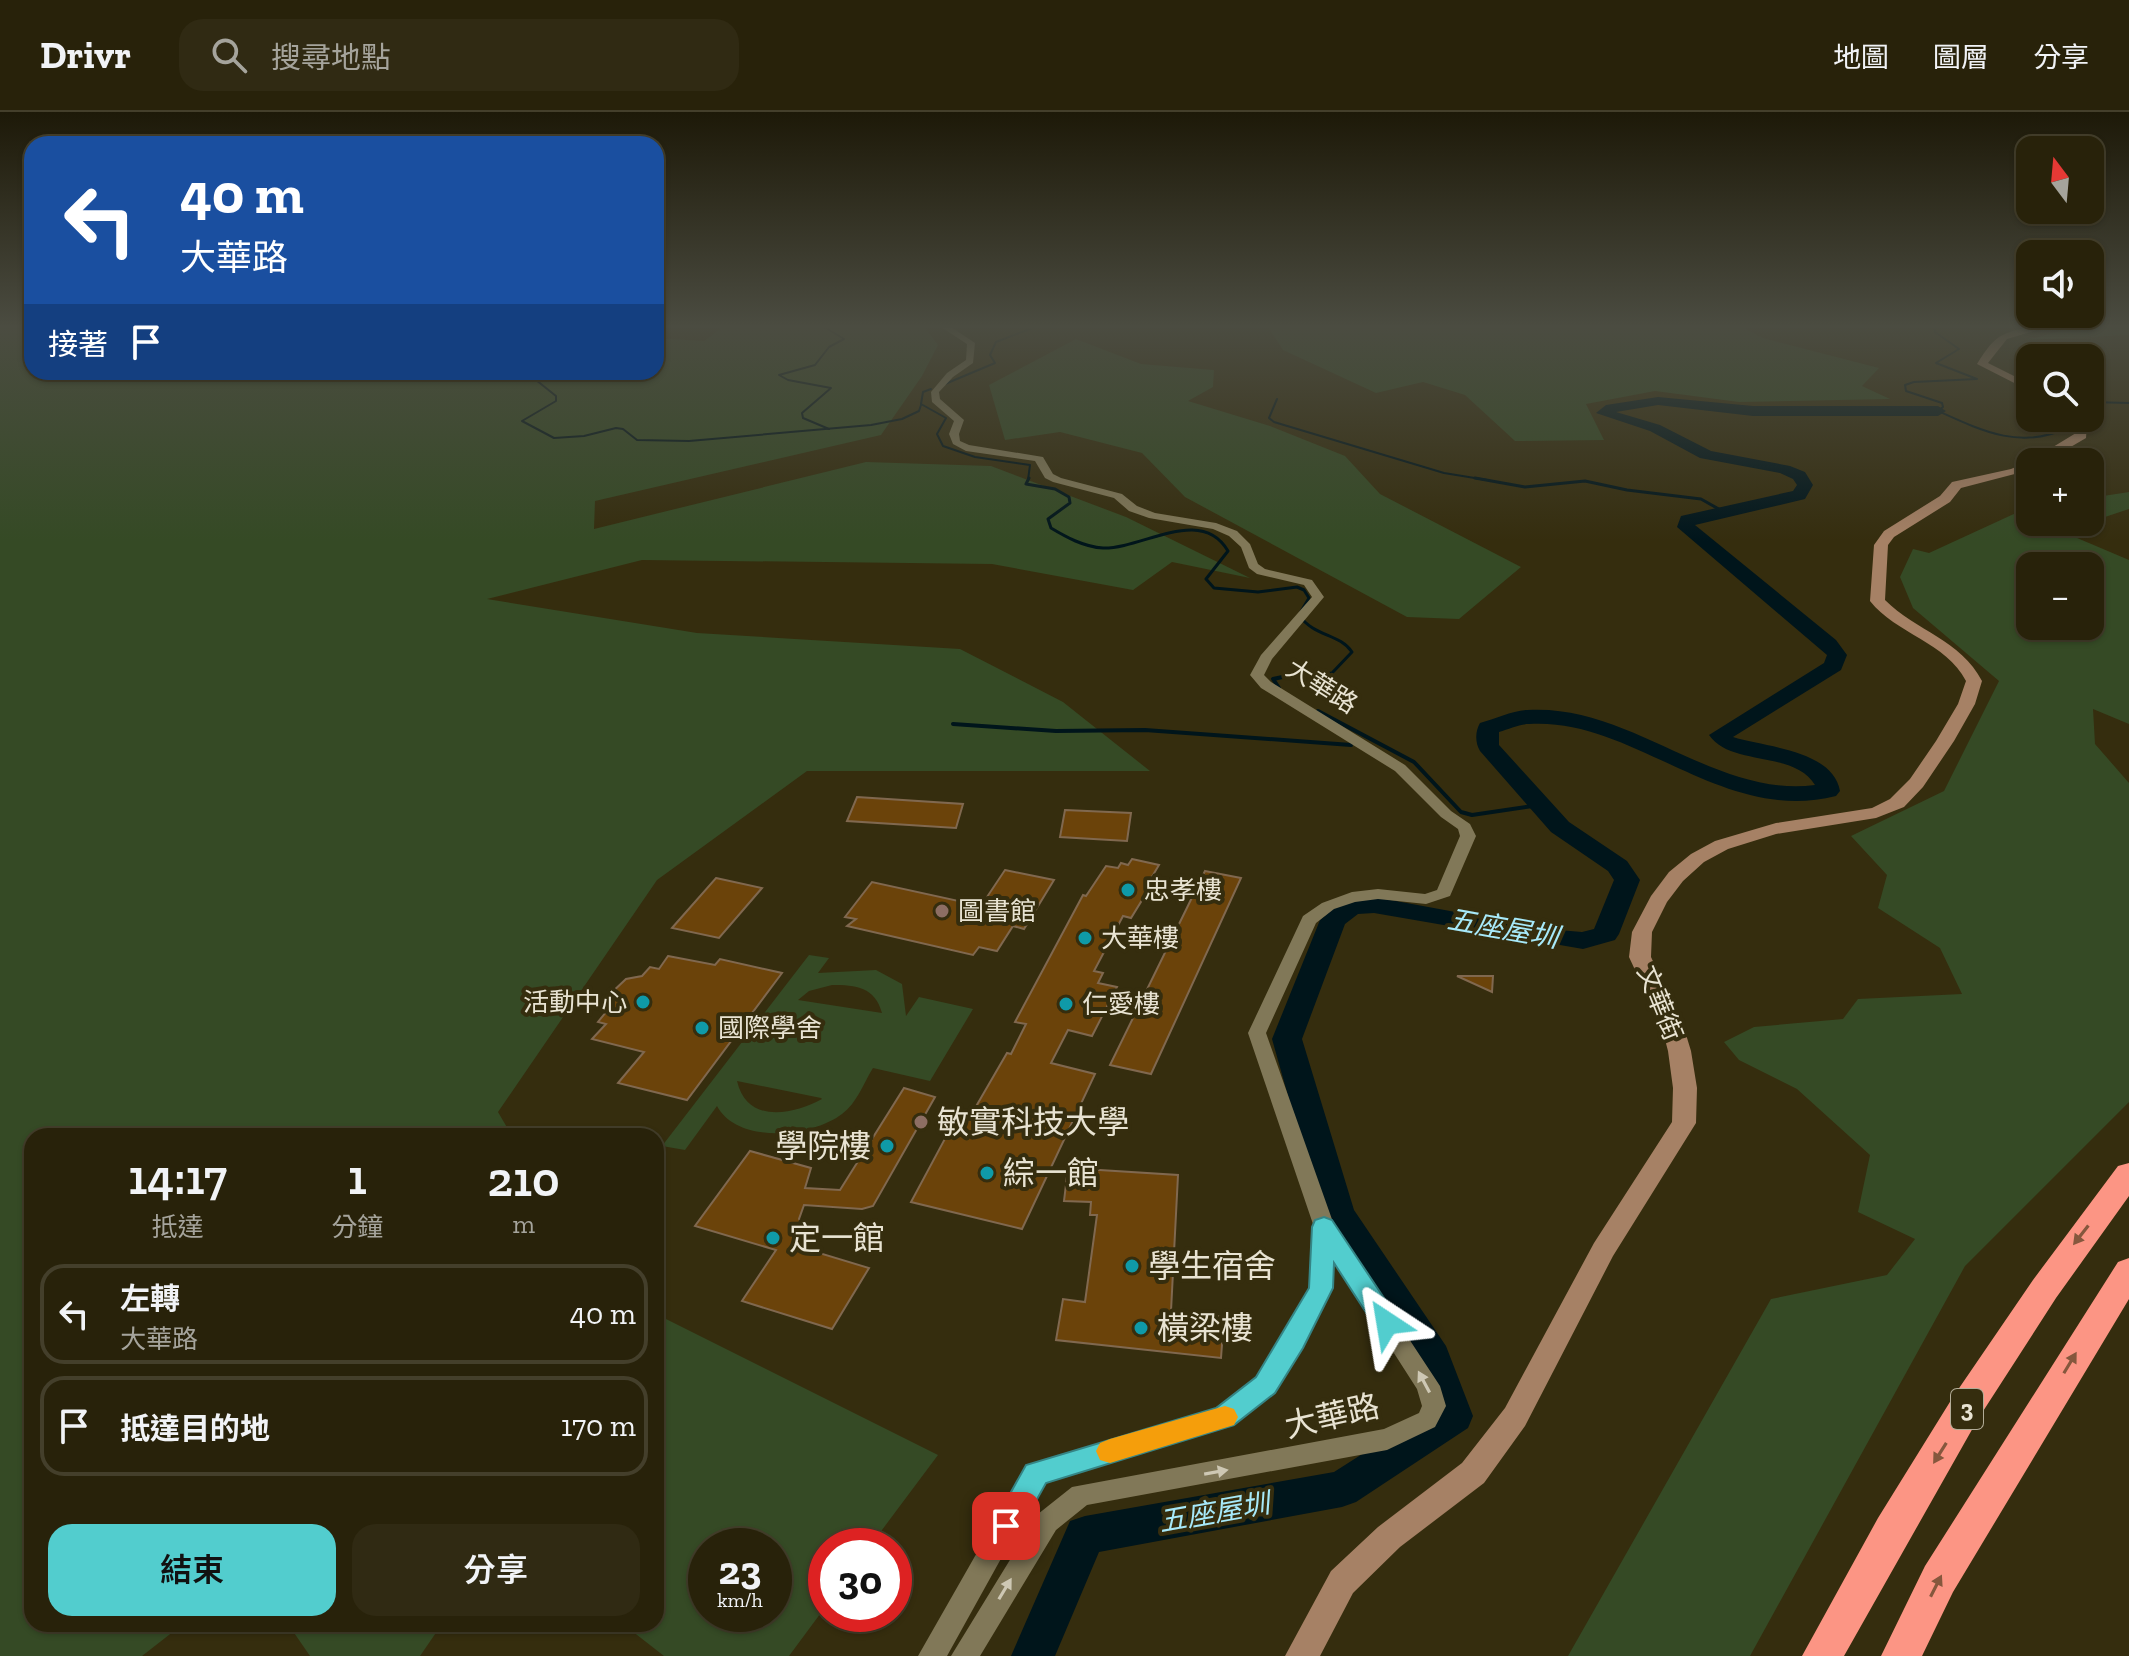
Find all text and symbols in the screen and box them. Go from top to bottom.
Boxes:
search box [179,19,739,91]
text: Drivr [40,32,131,78]
icon: search [207,33,251,77]
text: 搜尋地點 [271,40,391,76]
text: 地圖 [1833,41,1889,74]
text: 圖層 [1933,41,1989,74]
text: 分享 [2033,41,2089,74]
north arrow [2016,136,2104,224]
map controls [2016,136,2104,640]
text: 40 m [180,160,304,227]
icon: left [48,168,152,272]
text: 大華路 [180,236,288,279]
button: sound [2016,240,2104,328]
icon: arrive [124,320,168,364]
text: 接著 [48,327,108,363]
button: search [2016,344,2104,432]
button: + [2016,448,2104,536]
button: − [2016,552,2104,640]
street label: 大華路 [1280,652,1364,720]
place label: 忠孝樓 [1144,874,1222,906]
marker: 忠孝樓 [1119,881,1137,899]
place label: 圖書館 [958,895,1036,927]
marker: 圖書館 [933,902,951,920]
water label: 五座屋圳 [1445,903,1565,955]
place label: 大華樓 [1101,922,1179,954]
marker: 大華樓 [1076,929,1094,947]
street label: 文華街 [1631,961,1689,1045]
place label: 活動中心 [523,986,627,1018]
place label: 仁愛樓 [1082,988,1160,1020]
marker: 活動中心 [634,993,652,1011]
marker: 仁愛樓 [1057,995,1075,1013]
place label: 國際學舍 [718,1012,822,1044]
marker: 國際學舍 [693,1019,711,1037]
place label: 敏實科技大學 [937,1103,1129,1141]
marker: 敏實科技大學 [912,1113,930,1131]
place label: 學院樓 [775,1127,871,1165]
marker: 學院樓 [878,1137,896,1155]
text: 14:17 [128,1149,227,1206]
text: 1 [348,1149,367,1206]
text: 210 [488,1151,560,1208]
place label: 綜一館 [1003,1154,1099,1192]
marker: 綜一館 [978,1164,996,1182]
text: m [512,1208,535,1240]
text: 抵達 [152,1211,204,1243]
text: 分鐘 [331,1211,383,1243]
place label: 定一館 [789,1219,885,1257]
one-way arrow [2074,1225,2090,1245]
marker: 定一館 [764,1229,782,1247]
place label: 學生宿舍 [1148,1247,1276,1285]
marker: 學生宿舍 [1123,1257,1141,1275]
text: 左轉 [120,1281,180,1317]
position arrow [1345,1281,1429,1365]
icon: left [52,1292,96,1336]
text: 40 m [570,1296,636,1332]
place label: 橫梁樓 [1157,1309,1253,1347]
marker: 橫梁樓 [1132,1319,1150,1337]
text: 大華路 [120,1323,198,1355]
one-way arrow [2063,1352,2077,1374]
one-way arrow [1417,1371,1431,1393]
street label: 大華路 [1281,1387,1383,1445]
road number: 3 [1951,1389,1983,1429]
icon: arrive [52,1404,96,1448]
text: 170 m [561,1408,636,1444]
text: 抵達目的地 [120,1411,270,1447]
one-way arrow [1933,1442,1947,1464]
one-way arrow [1204,1465,1229,1477]
water label: 五座屋圳 [1156,1486,1276,1538]
pin [972,1492,1040,1560]
icon: arrive [984,1504,1028,1548]
button: 結束 [48,1524,336,1616]
button: 分享 [352,1524,640,1616]
speed limit sign: 30 [808,1528,912,1632]
text: 23 [719,1546,761,1594]
one-way arrow [1928,1575,1942,1597]
one-way arrow [998,1579,1013,1600]
text: km/h [717,1588,763,1612]

